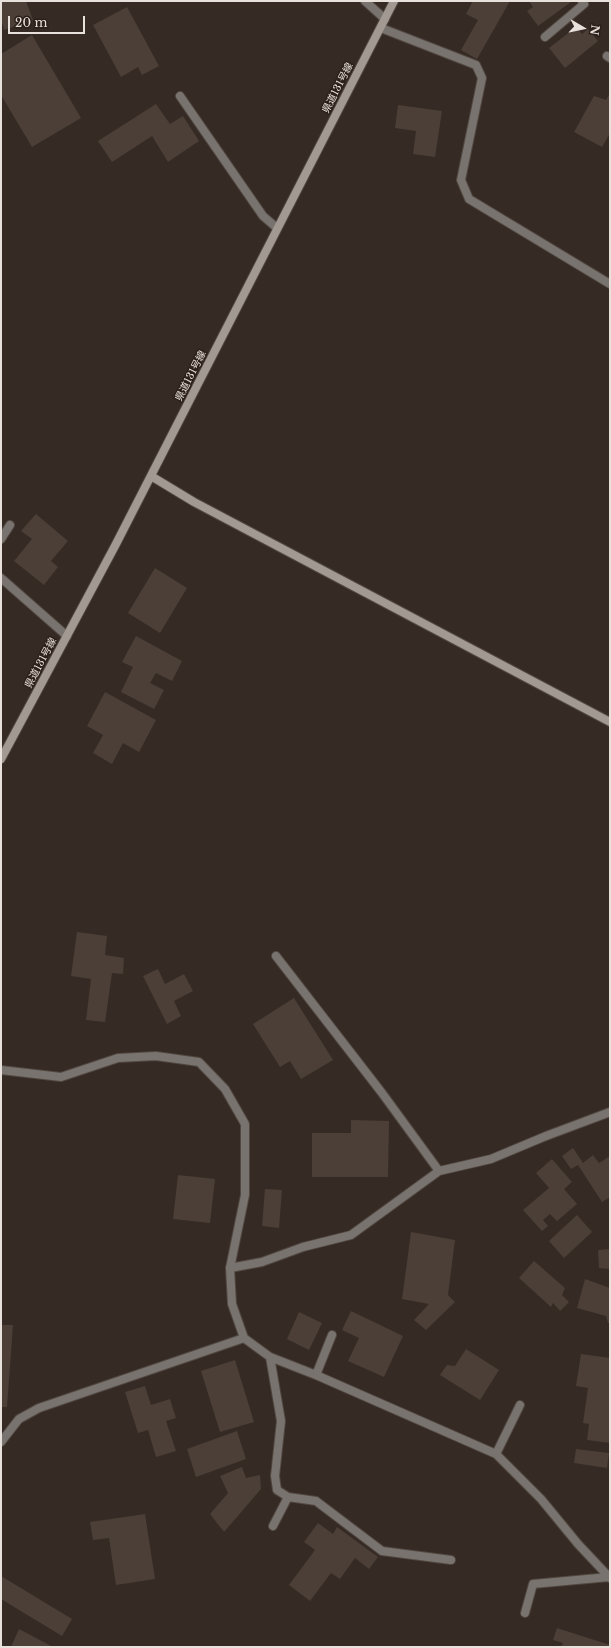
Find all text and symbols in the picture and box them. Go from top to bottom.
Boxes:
scale bar [10,8,87,34]
north arrow [563,8,603,48]
text: 20 m [15,15,47,30]
text: N [587,24,603,36]
street label: 県道131号線 [320,61,356,115]
street label: 県道131号線 [173,349,209,403]
street label: 県道131号線 [23,636,59,690]

